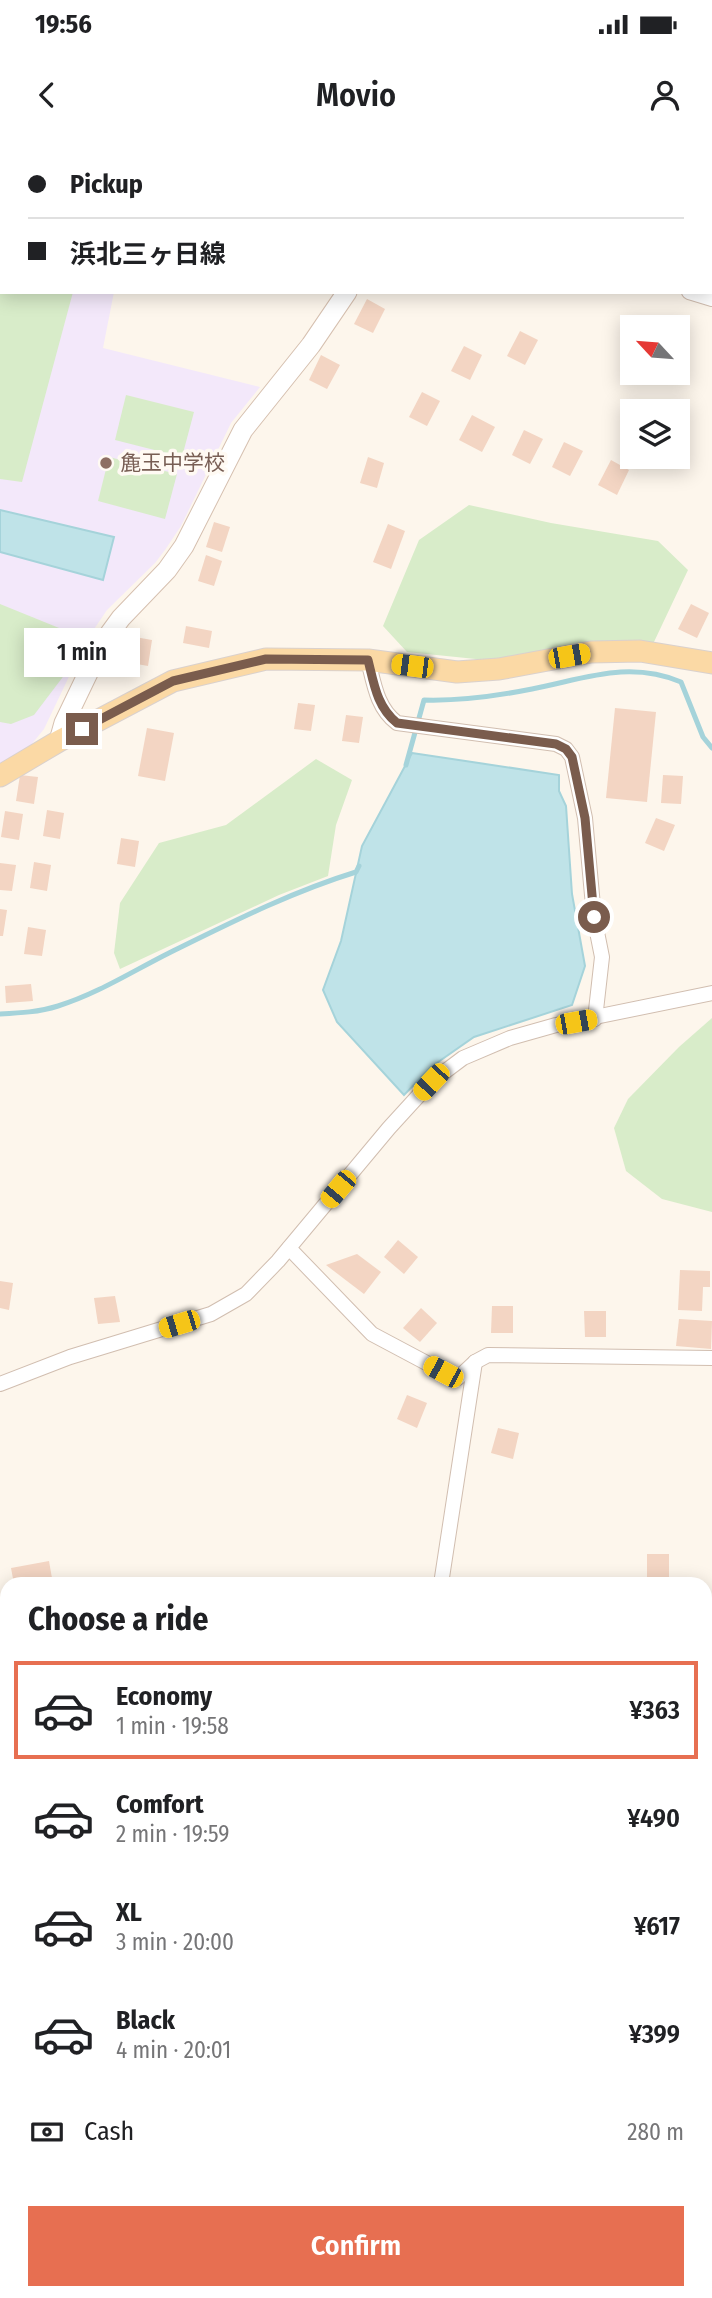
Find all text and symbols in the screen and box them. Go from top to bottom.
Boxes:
text: 19:56 [35,9,92,40]
icon: back [28,76,66,114]
text: Movio [316,76,396,114]
icon: person [646,76,684,114]
text: Pickup [70,169,143,200]
text: 浜北三ヶ日線 [70,239,226,270]
north arrow [620,315,690,385]
map controls [620,315,690,469]
button: layers [620,399,690,469]
place label: 麁玉中学校 [120,450,225,476]
marker: 麁玉中学校 [98,455,114,471]
callout: 1 min [24,628,140,676]
text: 1 min [57,638,107,666]
car [547,642,592,670]
car [390,653,435,679]
route end [66,713,98,745]
route start [578,901,610,933]
car [554,1008,599,1036]
car [409,1059,454,1105]
car [317,1166,360,1212]
car [156,1308,203,1340]
car [420,1353,467,1391]
text: Choose a ride [28,1600,209,1638]
icon: car [32,1679,95,1742]
text: Economy [116,1681,212,1712]
text: ¥363 [629,1695,680,1726]
text: 1 min · 19:58 [116,1712,229,1740]
icon: car [32,1787,95,1850]
text: Comfort [116,1789,204,1820]
text: ¥490 [627,1803,680,1834]
text: 2 min · 19:59 [116,1820,229,1848]
icon: car [32,1895,95,1958]
text: XL [116,1897,142,1928]
text: ¥617 [634,1911,680,1942]
text: 3 min · 20:00 [116,1928,234,1956]
icon: car [32,2003,95,2066]
text: Black [116,2005,175,2036]
text: ¥399 [629,2019,680,2050]
text: 4 min · 20:01 [116,2036,231,2064]
icon: cash [28,2113,66,2151]
text: Cash [84,2116,134,2147]
text: 280 m [627,2118,684,2146]
button: Confirm [28,2206,684,2286]

